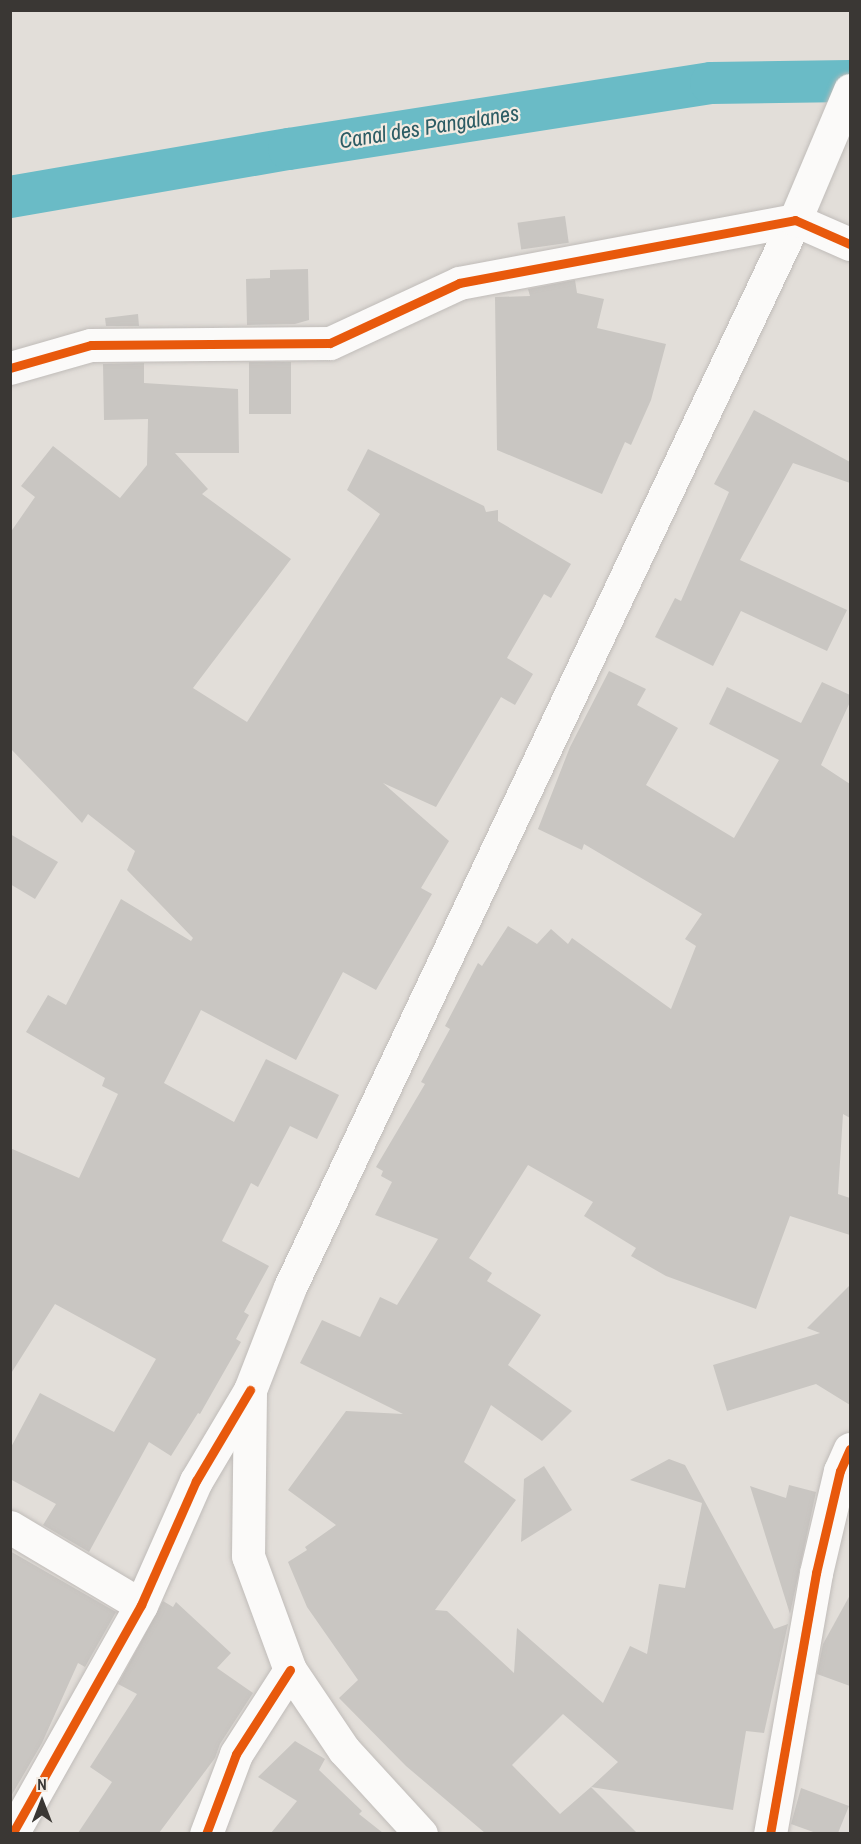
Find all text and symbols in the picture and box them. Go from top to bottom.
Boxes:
water label: Canal des Pangalanes [337,100,521,154]
north arrow [12,1772,72,1832]
text: N [37,1773,47,1795]

